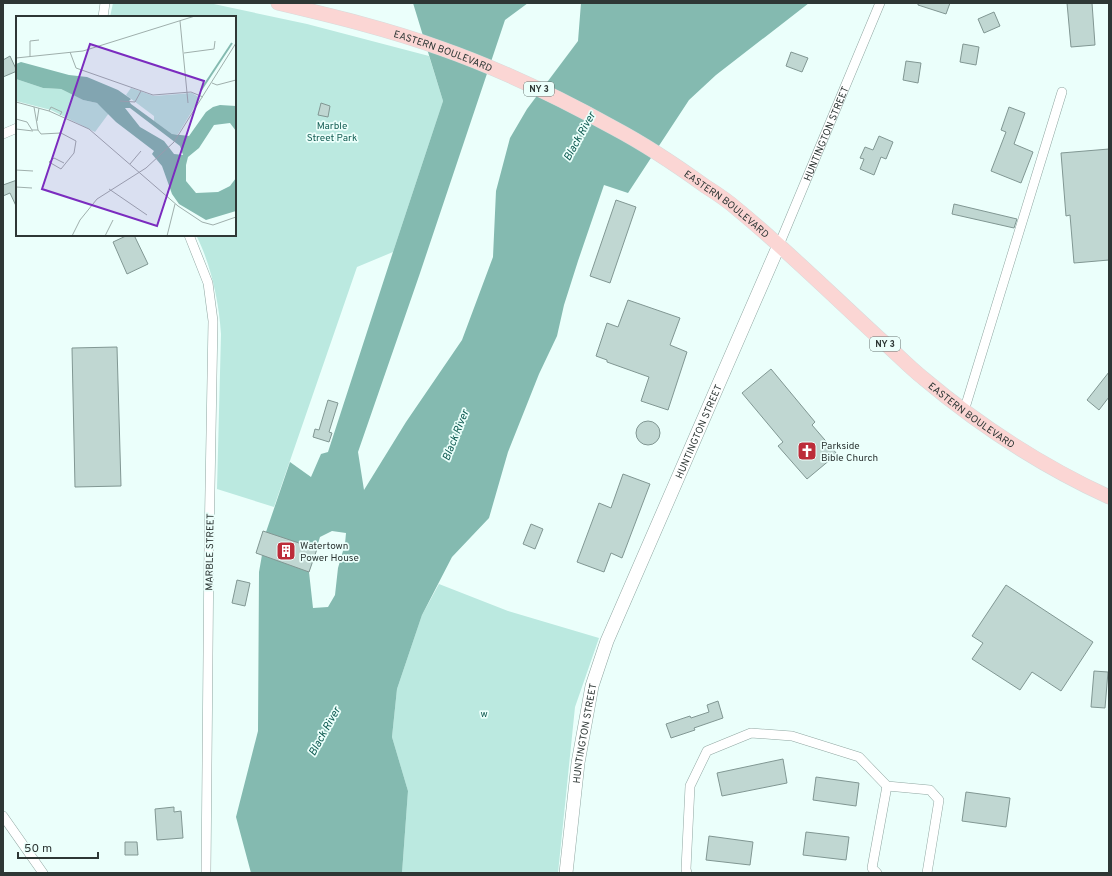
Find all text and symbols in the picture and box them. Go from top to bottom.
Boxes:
inset map [16,16,236,236]
street label: EASTERN BOULEVARD [392,28,494,76]
road number: NY 3 [524,82,554,96]
street label: HUNTINGTON STREET [801,84,853,183]
water label: Black River [561,109,599,163]
park label: Marble Street Park [307,120,357,145]
street label: EASTERN BOULEVARD [681,168,771,242]
road number: NY 3 [870,337,900,351]
street label: EASTERN BOULEVARD [925,380,1017,452]
street label: HUNTINGTON STREET [673,383,726,481]
water label: Black River [439,407,473,463]
church icon: Parkside Bible Church [796,440,818,462]
place label: Parkside Bible Church [821,440,878,465]
street label: MARBLE STREET [203,513,218,591]
building icon: Watertown Power House [275,540,297,562]
place label: Watertown Power House [300,540,359,565]
street label: HUNTINGTON STREET [571,682,600,784]
water label: Black River [306,704,344,758]
park label: w [480,708,488,721]
scale bar [18,834,98,860]
text: 50 m [24,841,52,857]

